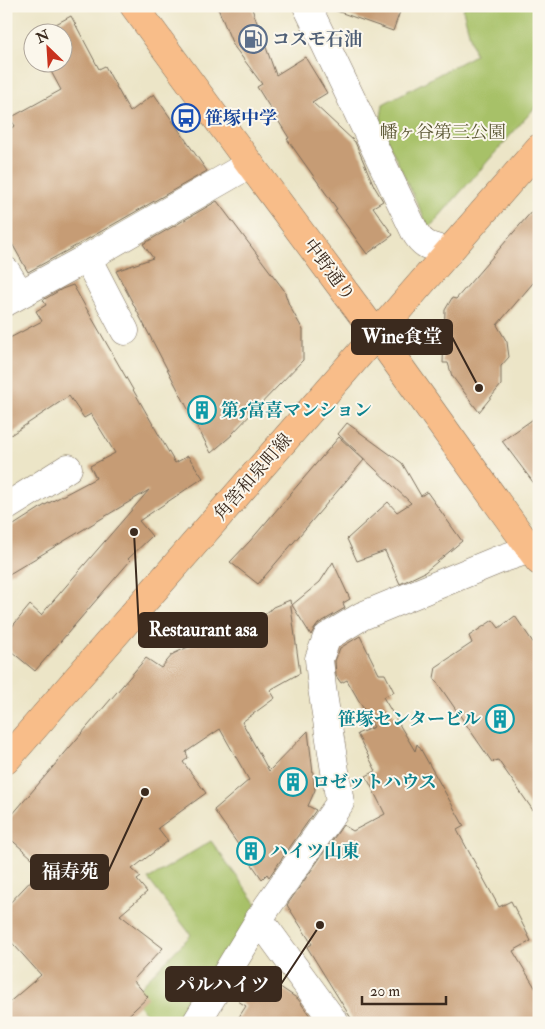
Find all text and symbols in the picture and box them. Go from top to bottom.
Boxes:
north arrow [22,22,72,72]
fuel station icon: コスモ石油 [238,24,268,54]
text: N [33,26,52,47]
place label: コスモ石油 [272,28,362,51]
bus stop icon: 笹塚中学 [171,103,201,133]
place label: 笹塚中学 [205,107,277,130]
park label: 幡ヶ谷第三公園 [380,121,506,144]
street label: 中野通り [298,234,360,306]
callout: Wine食堂 [352,320,452,354]
text: Wine食堂 [361,325,442,349]
building icon: 第5富喜マンション [187,395,217,425]
place label: 第5富喜マンション [221,399,372,422]
street label: 角筈和泉町線 [209,429,297,525]
callout: Restaurant asa [139,613,267,647]
text: Restaurant asa [149,618,258,642]
building icon: 笹塚センタービル [485,704,515,734]
place label: 笹塚センタービル [338,708,481,731]
building icon: ロゼットハウス [278,767,308,797]
place label: ロゼットハウス [312,771,437,794]
building icon: ハイツ山東 [236,836,266,866]
place label: ハイツ山東 [270,840,360,863]
callout: 福寿苑 [31,855,108,889]
text: 福寿苑 [41,860,99,884]
callout: パルハイツ [166,967,281,1001]
text: パルハイツ [176,973,270,997]
scale bar [362,974,446,1006]
text: 20 m [370,982,400,1001]

